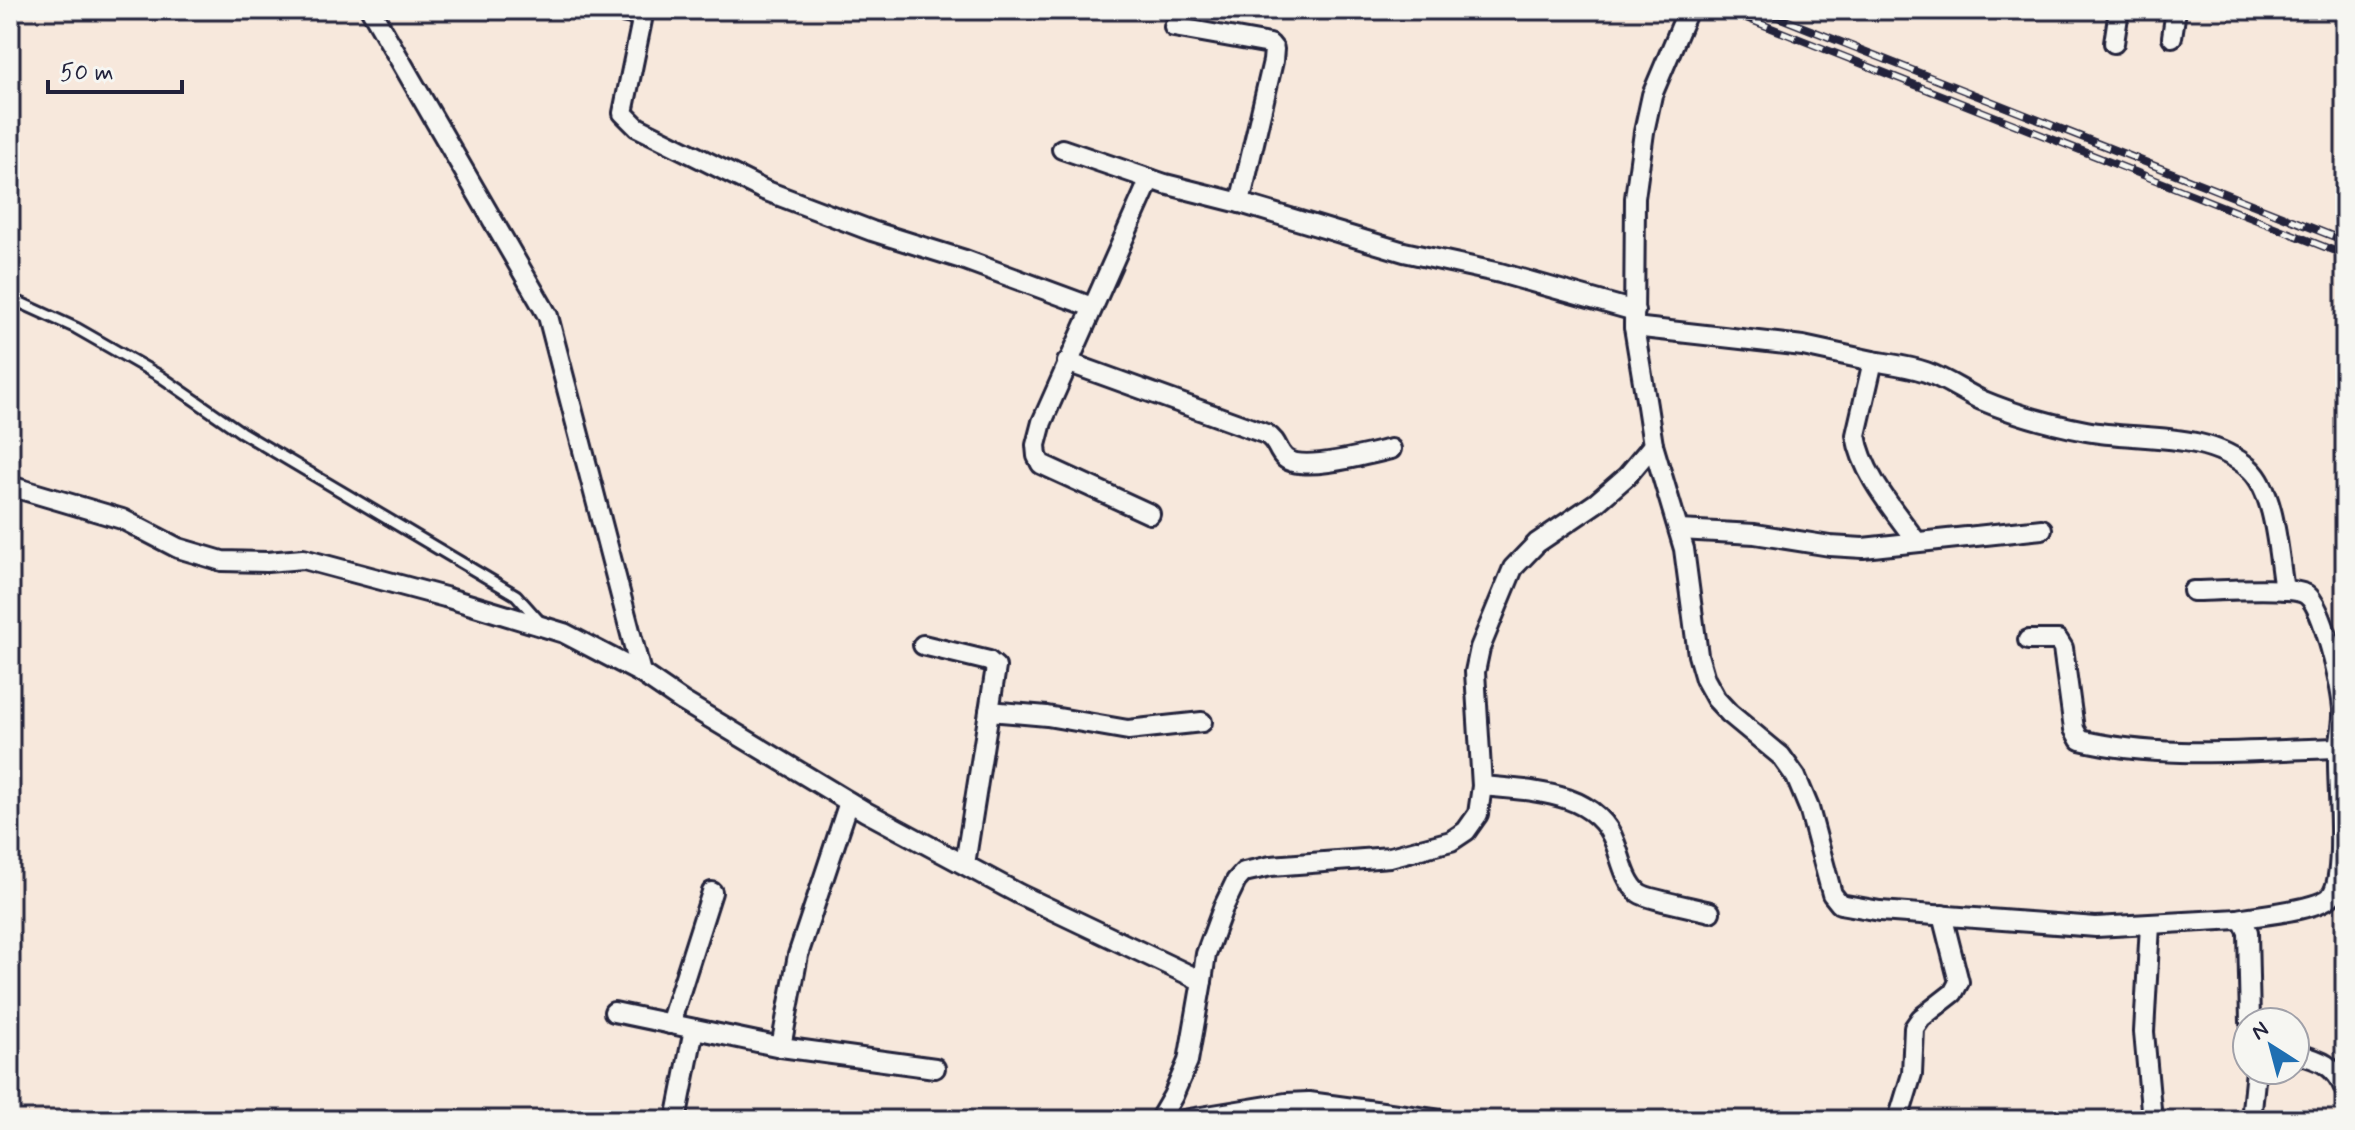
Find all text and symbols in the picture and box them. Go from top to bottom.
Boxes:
scale bar [48,44,182,94]
text: 50 m [60,58,114,89]
north arrow [2231,1006,2311,1086]
text: N [2246,1016,2275,1047]

